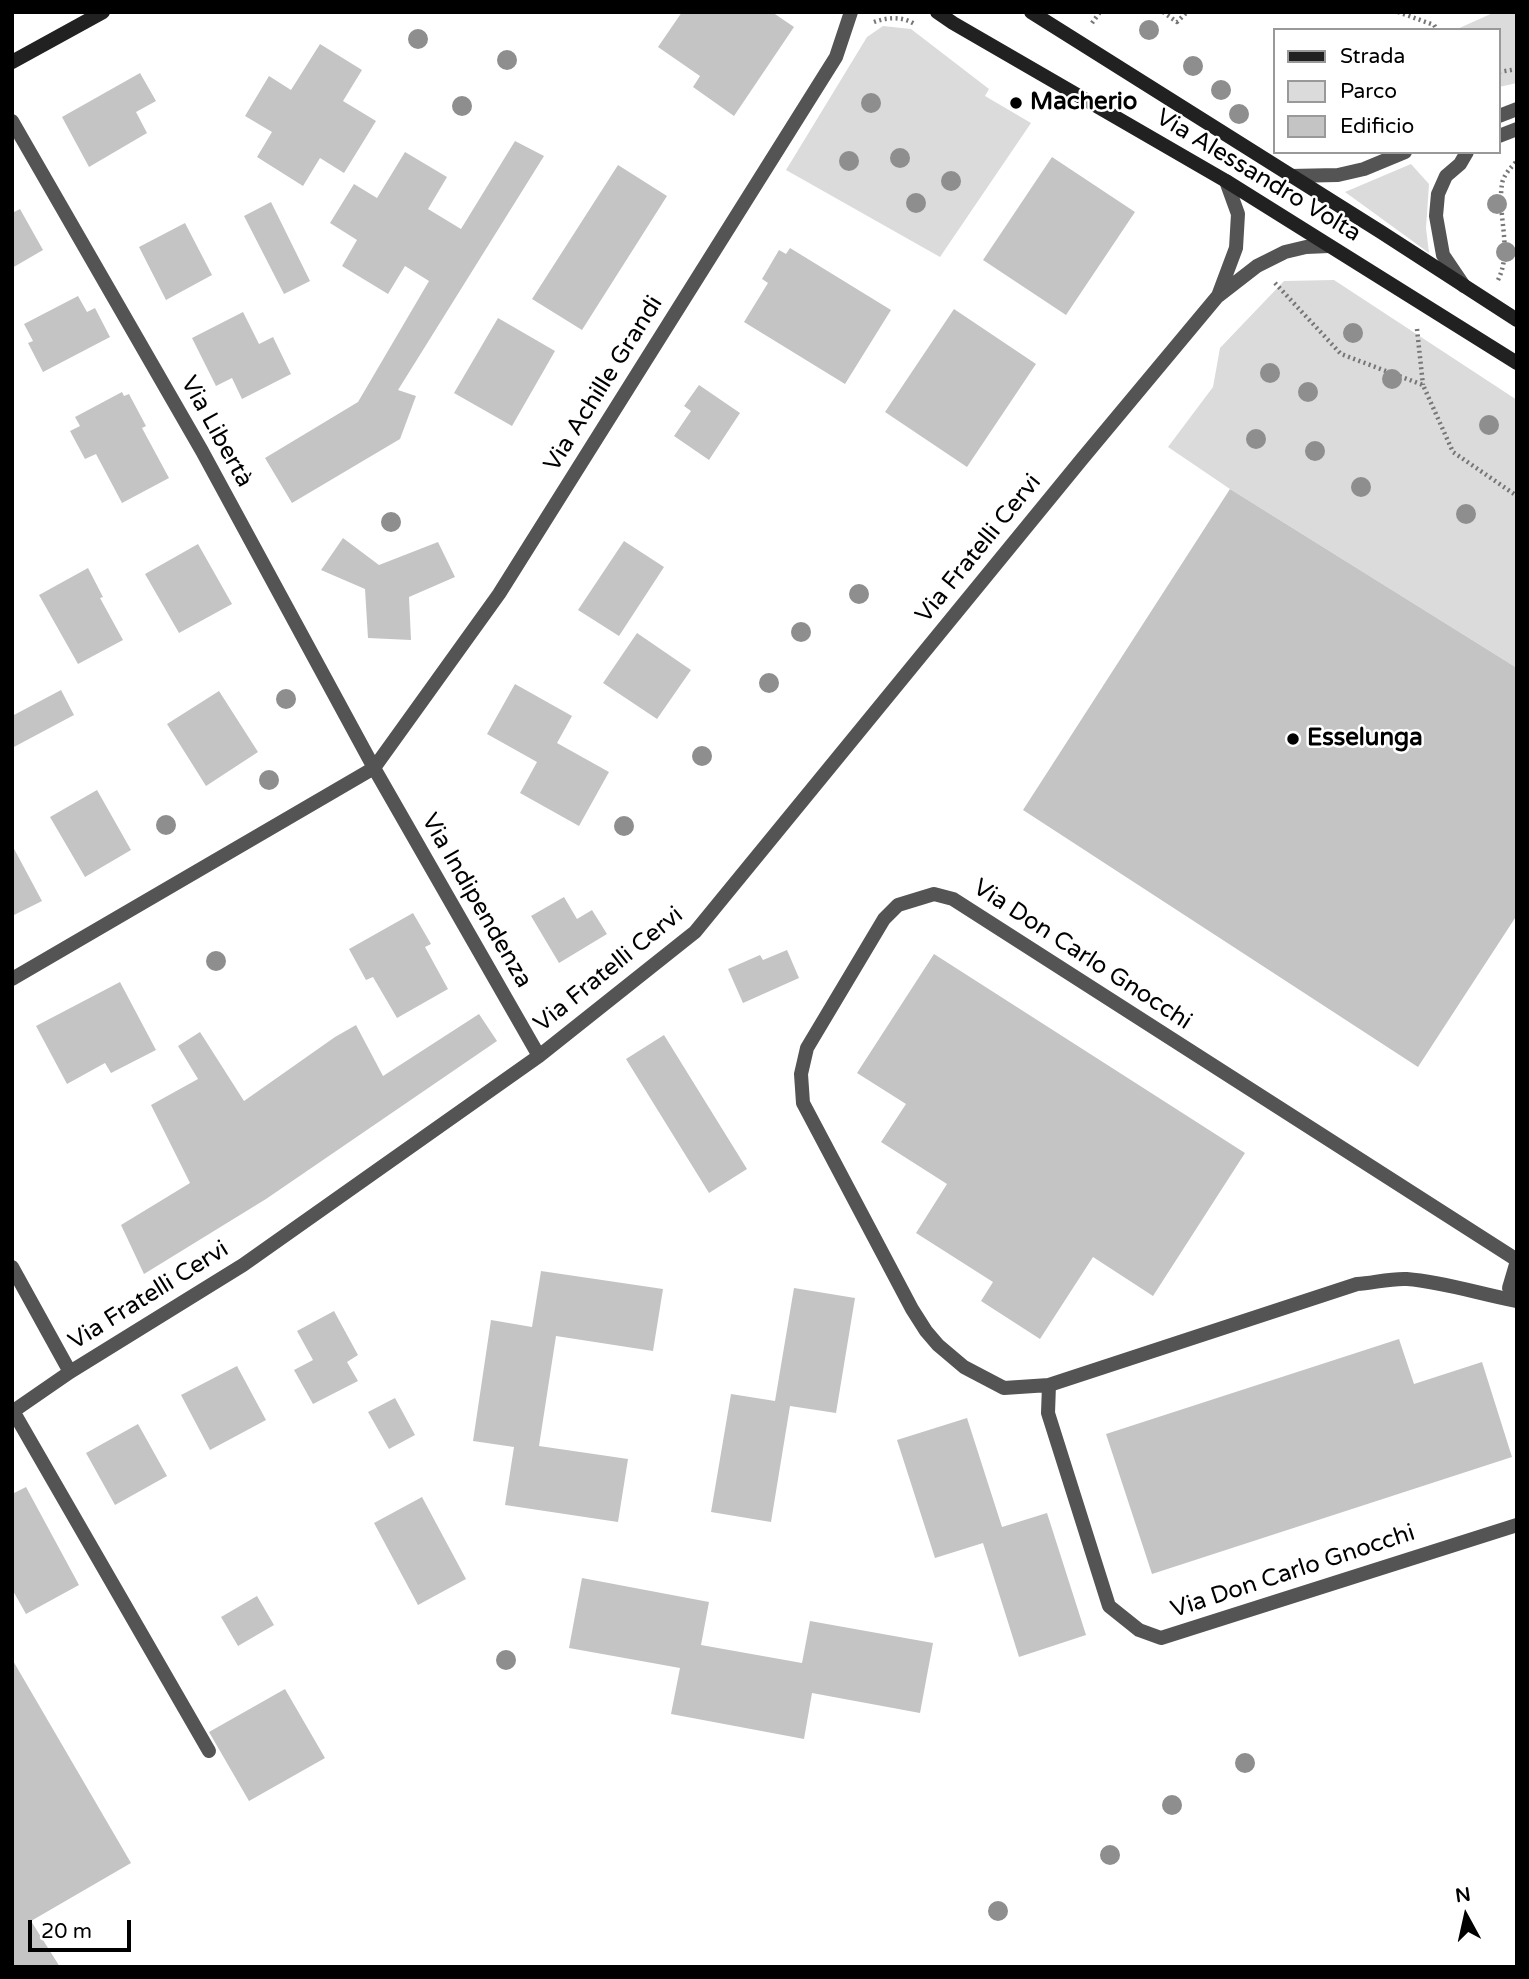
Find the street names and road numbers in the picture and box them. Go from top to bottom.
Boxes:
street label: Via Alessandro Volta [1150,103,1366,249]
street label: Via Achille Grandi [538,291,670,477]
street label: Via Libertà [174,371,258,493]
street label: Via Fratelli Cervi [910,469,1048,629]
street label: Via Indipendenza [414,809,538,993]
street label: Via Don Carlo Gnocchi [967,874,1197,1036]
street label: Via Fratelli Cervi [529,901,689,1039]
street label: Via Fratelli Cervi [64,1235,234,1357]
street label: Via Don Carlo Gnocchi [1167,1519,1419,1625]

